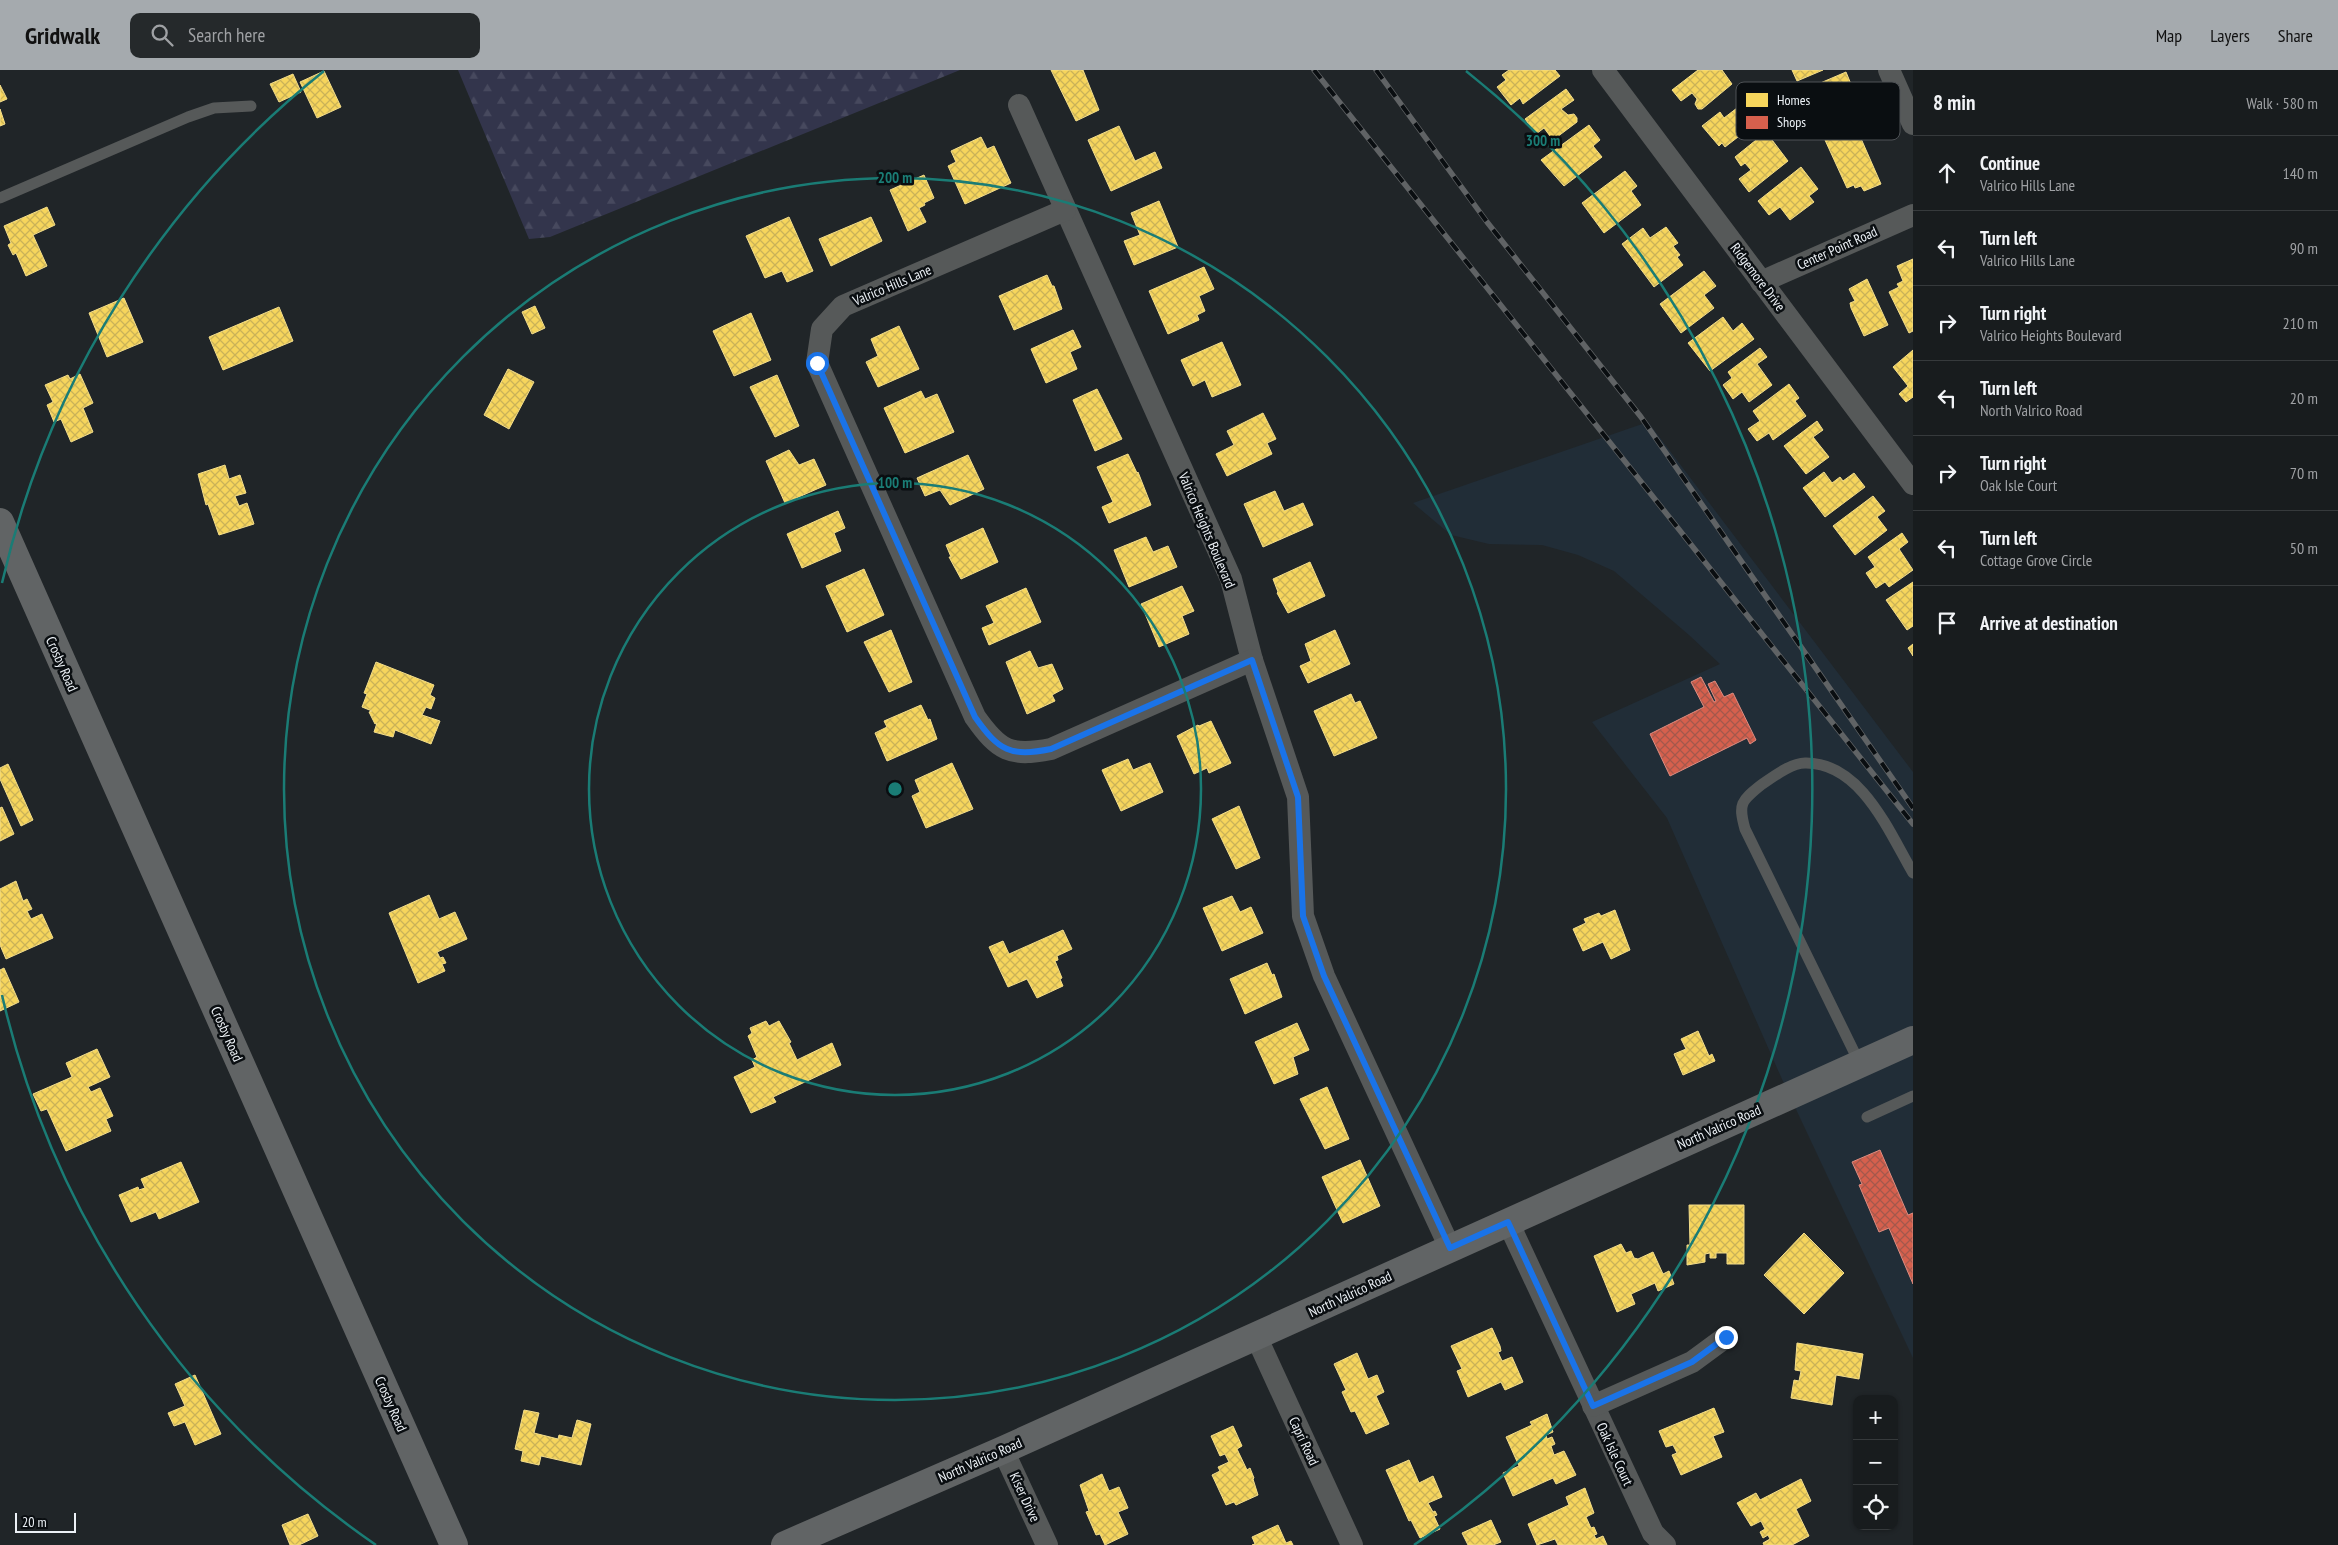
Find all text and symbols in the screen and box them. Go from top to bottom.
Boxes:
search box [130,13,480,58]
text: Gridwalk [25,20,100,51]
icon: search [148,21,176,49]
text: Search here [188,23,265,47]
text: Map [2156,24,2182,47]
text: Layers [2210,24,2250,47]
text: Share [2278,24,2313,47]
legend [1736,82,1900,140]
text: 8 min [1933,89,1975,116]
text: Homes [1777,91,1810,109]
text: Walk · 580 m [2246,93,2318,113]
text: Shops [1777,113,1806,131]
text: 300 m [1526,131,1560,150]
text: Continue [1980,151,2040,175]
icon: ahead [1933,159,1961,187]
text: 140 m [2283,163,2318,183]
text: 200 m [878,168,912,187]
text: Valrico Hills Lane [1980,175,2075,195]
street label: Center Point Road [1794,222,1880,274]
text: Turn left [1980,226,2037,250]
icon: left [1933,234,1961,262]
text: 90 m [2290,238,2318,258]
street label: Ridgemore Drive [1726,239,1790,315]
text: Valrico Hills Lane [1980,250,2075,270]
street label: Valrico Hills Lane [849,260,934,310]
text: Turn right [1980,301,2046,325]
icon: right [1933,309,1961,337]
text: 210 m [2283,313,2318,333]
text: Valrico Heights Boulevard [1980,325,2122,345]
route start [806,352,829,375]
text: Turn left [1980,376,2037,400]
icon: left [1933,384,1961,412]
text: 20 m [2290,388,2318,408]
text: North Valrico Road [1980,400,2083,420]
text: Turn right [1980,451,2046,475]
icon: right [1933,459,1961,487]
text: 70 m [2290,463,2318,483]
street label: Valrico Heights Boulevard [1174,469,1240,591]
text: 100 m [878,473,912,492]
text: Oak Isle Court [1980,475,2057,495]
text: Turn left [1980,526,2037,550]
icon: left [1933,534,1961,562]
text: 50 m [2290,538,2318,558]
text: Cottage Grove Circle [1980,550,2092,570]
icon: arrive [1933,609,1961,637]
text: Arrive at destination [1980,611,2118,635]
street label: Crosby Road [42,634,82,694]
centre of rings [886,780,904,798]
street label: Crosby Road [207,1004,247,1064]
street label: North Valrico Road [1674,1101,1764,1153]
street label: North Valrico Road [1306,1267,1394,1321]
route end [1715,1326,1738,1349]
street label: Crosby Road [371,1374,411,1434]
map controls [1853,1395,1898,1530]
button: + [1853,1395,1898,1440]
street label: Capri Road [1285,1414,1323,1468]
street label: Oak Isle Court [1593,1420,1637,1489]
street label: North Valrico Road [935,1434,1025,1486]
button: − [1853,1440,1898,1485]
street label: Kiser Drive [1006,1469,1044,1525]
button: locate [1853,1485,1898,1530]
scale bar [15,1510,76,1533]
text: 20 m [22,1513,47,1531]

